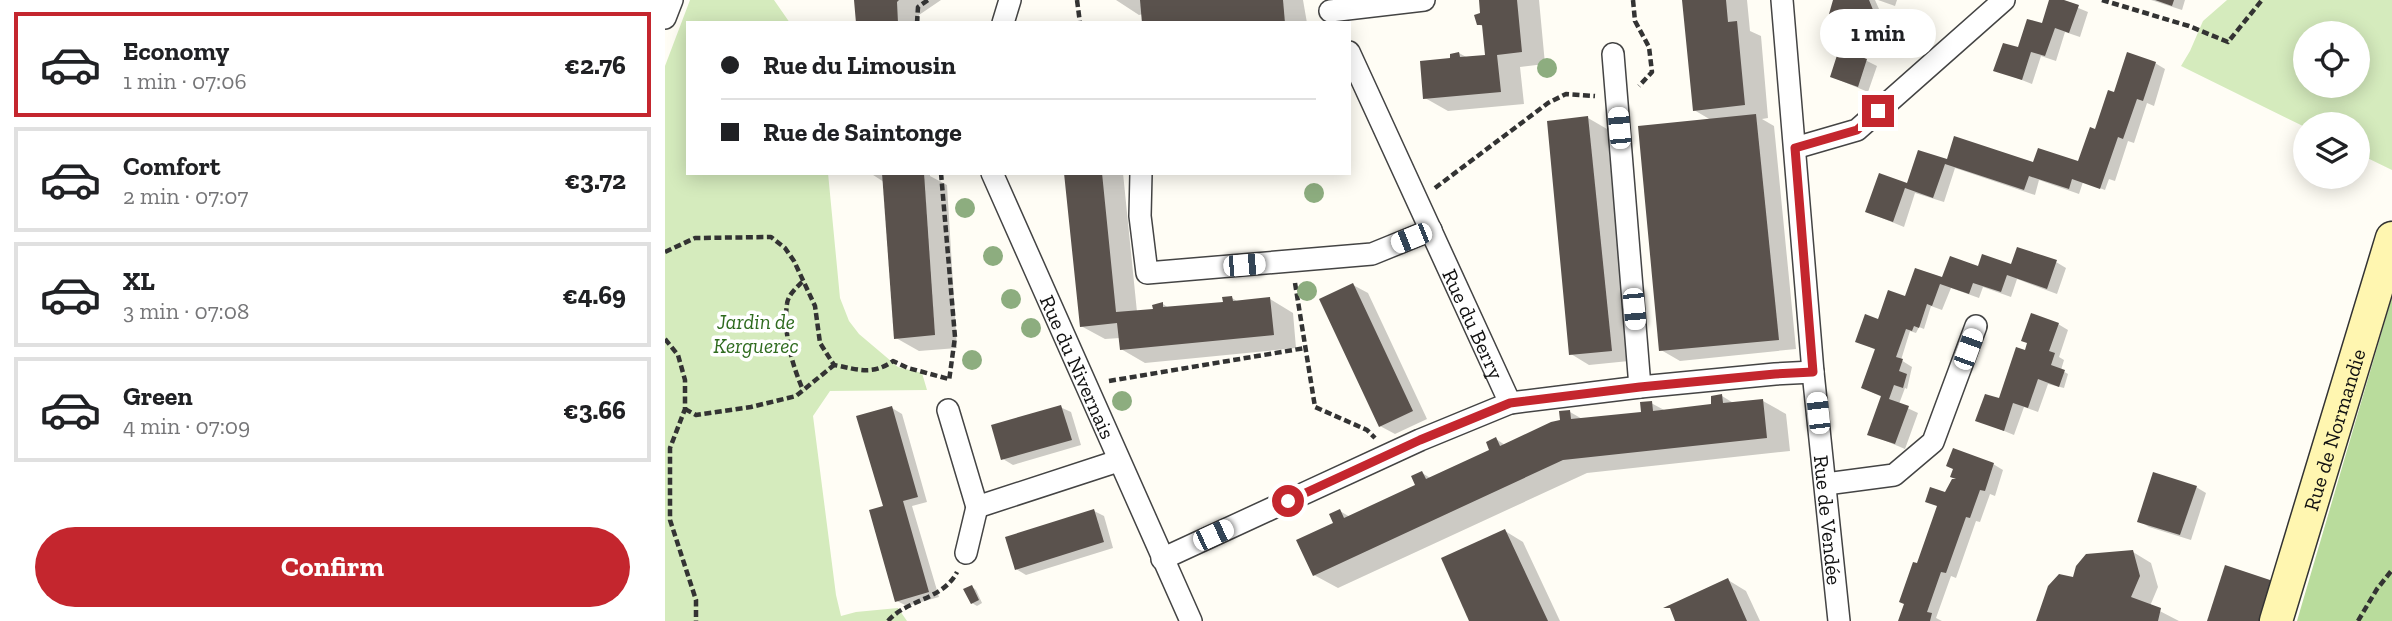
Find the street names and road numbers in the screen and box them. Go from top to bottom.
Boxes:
street label: Rue du Berry [1438,265,1510,383]
street label: Rue du Nivernais [1035,291,1121,442]
street label: Rue de Normandie [2298,346,2370,514]
street label: Rue de Vendée [1809,454,1848,586]

